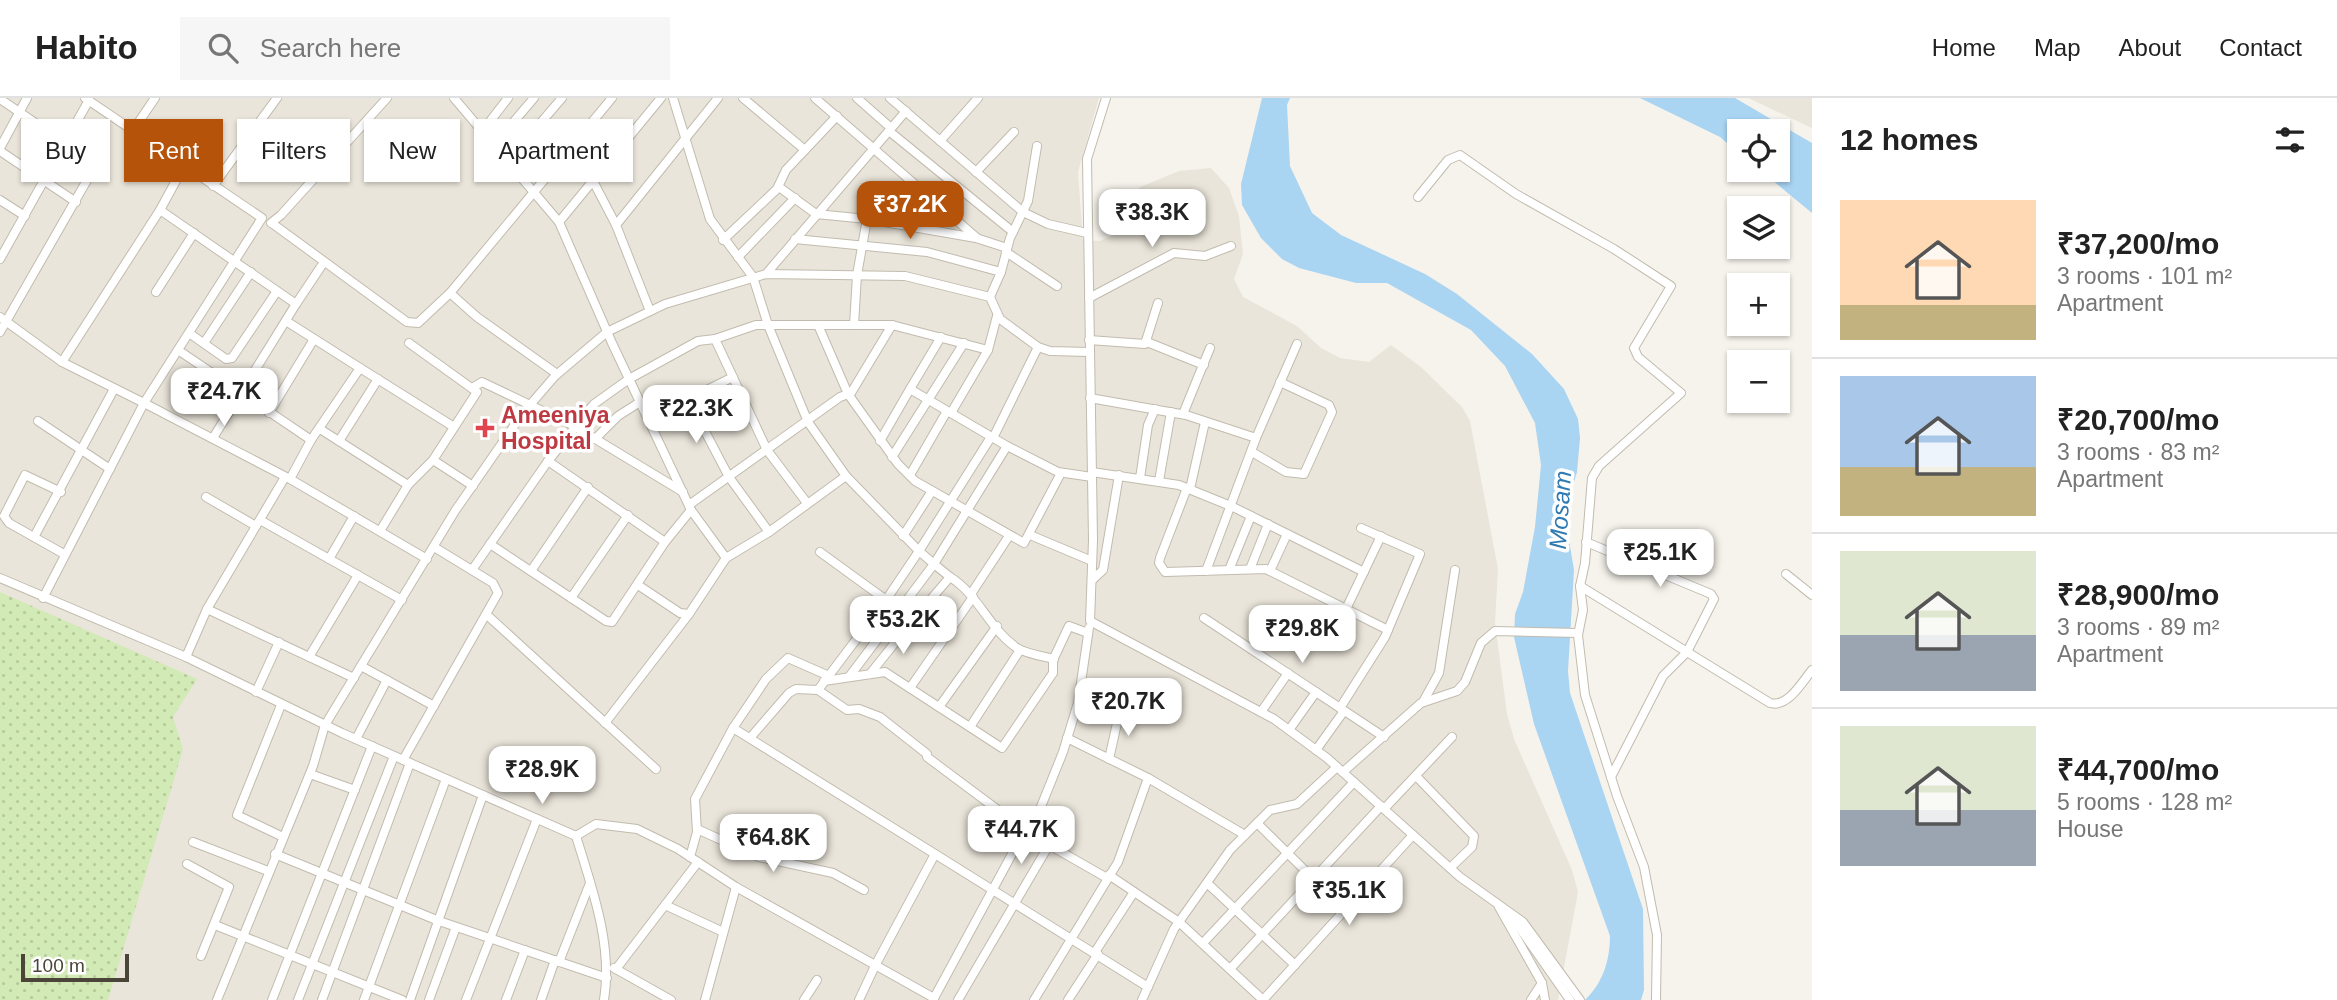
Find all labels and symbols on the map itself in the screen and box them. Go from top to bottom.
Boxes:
pin: ₹37.2K [853,181,967,241]
pin: ₹38.3K [1095,190,1209,249]
pin: ₹24.7K [167,368,281,428]
pin: ₹22.3K [639,386,753,445]
place label: Ameeniya Hospital [501,402,610,454]
marker: Ameeniya Hospital [475,418,495,438]
water label: Mosam [1544,470,1576,550]
pin: ₹25.1K [1603,530,1717,589]
pin: ₹53.2K [846,596,960,656]
pin: ₹29.8K [1245,606,1359,665]
pin: ₹20.7K [1071,678,1185,738]
pin: ₹28.9K [485,746,599,806]
pin: ₹44.7K [964,806,1078,866]
pin: ₹64.8K [716,814,830,874]
pin: ₹35.1K [1292,868,1406,927]
scale bar [21,951,130,983]

